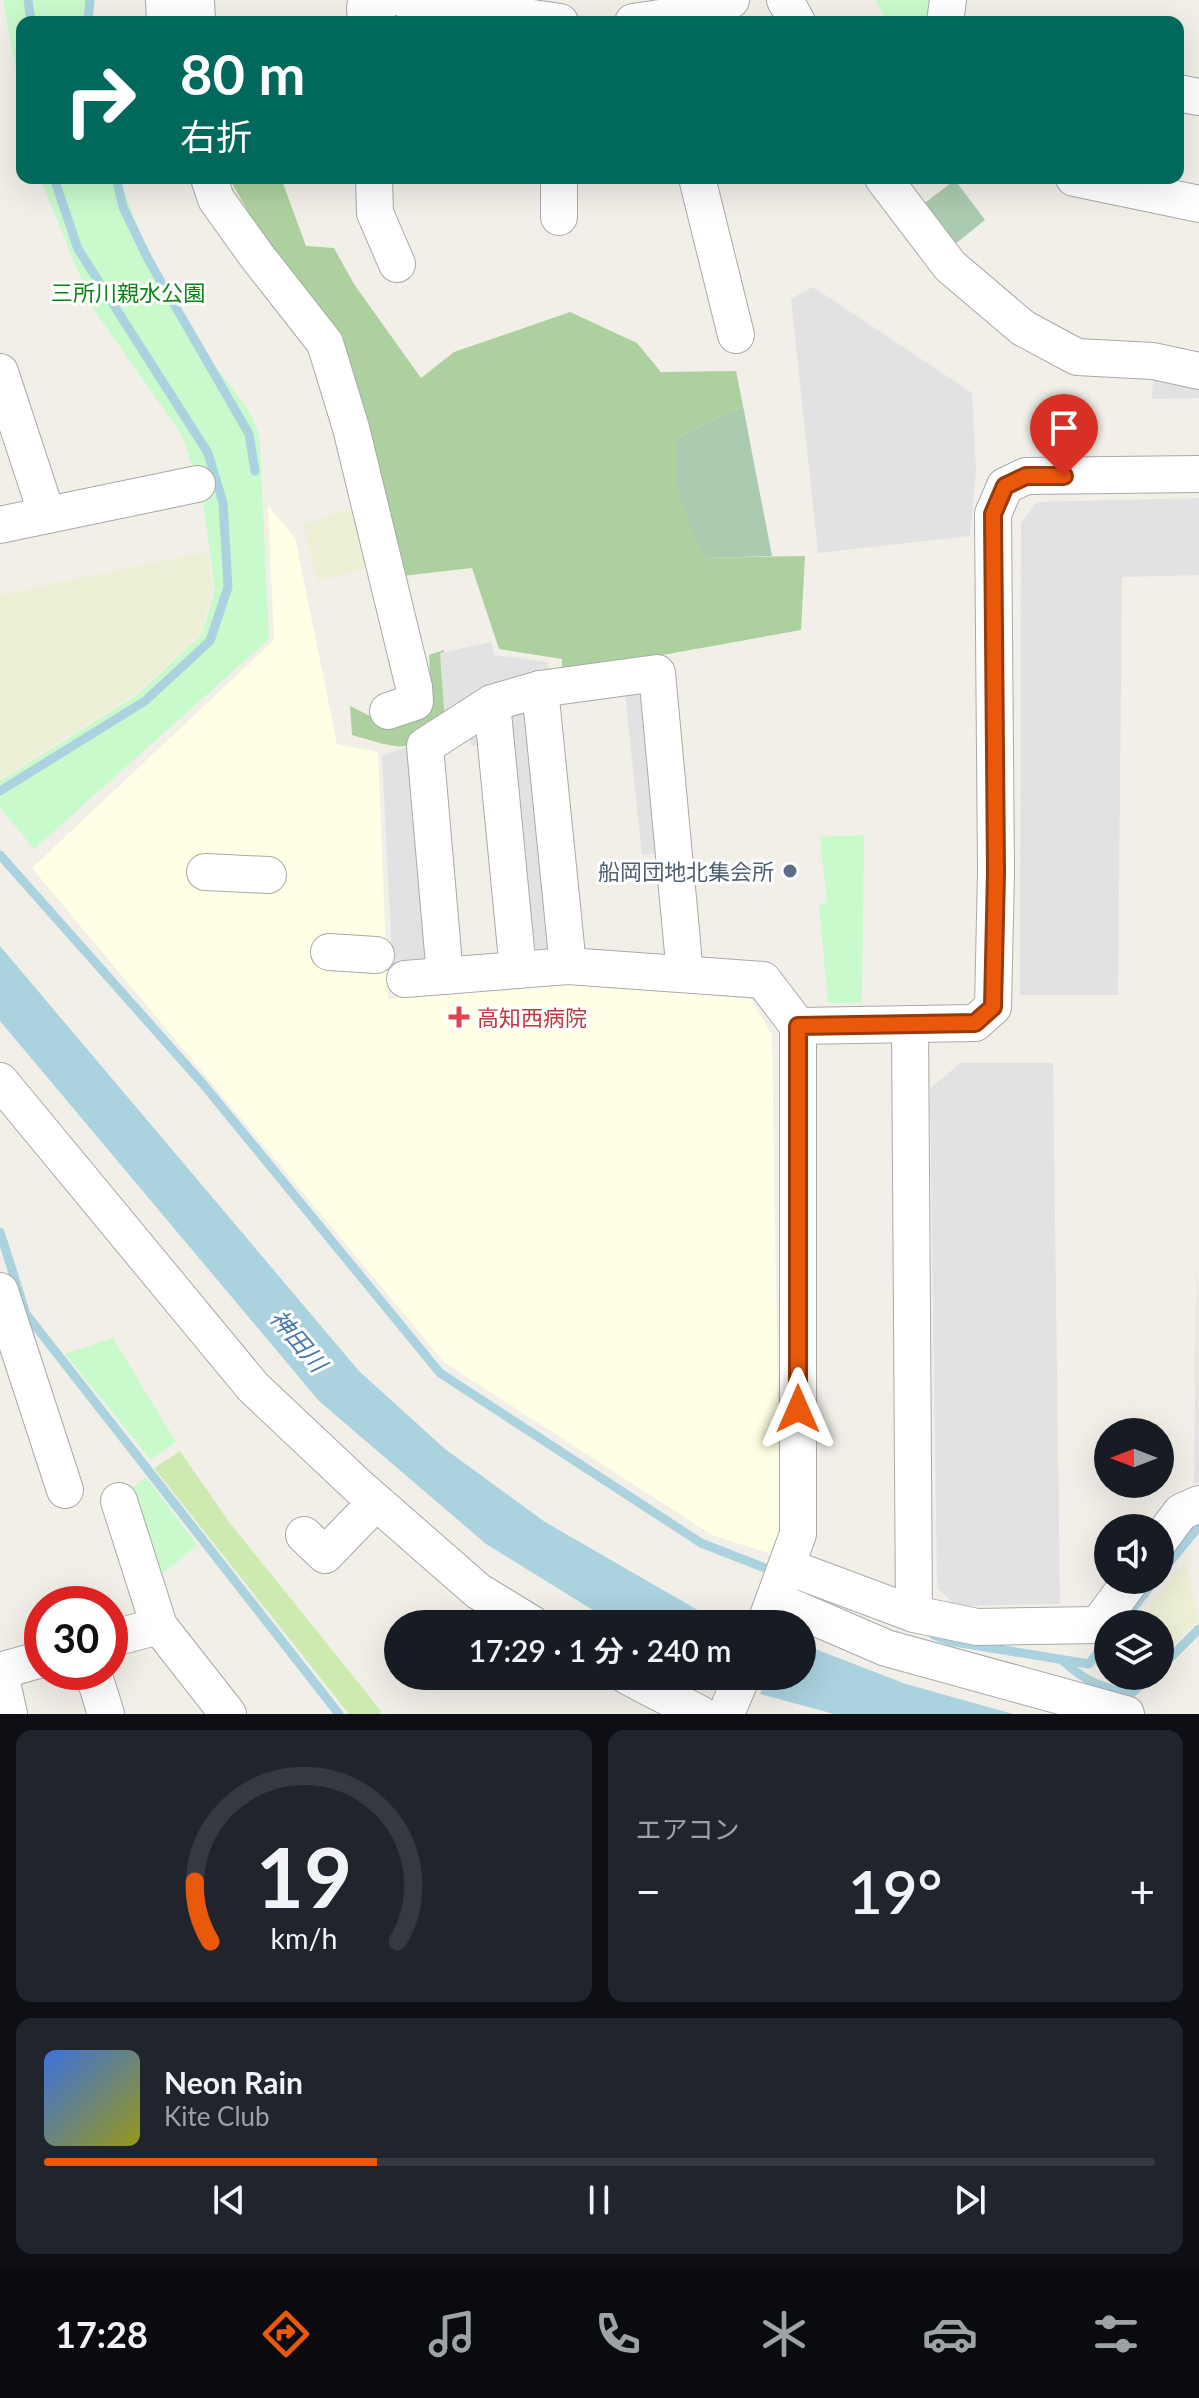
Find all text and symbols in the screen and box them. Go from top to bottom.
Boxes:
text: 80 m [180,40,305,107]
icon: right [48,48,152,152]
text: 右折 [180,114,252,158]
park label: 三所川親水公園 [51,279,205,306]
pin [1030,394,1098,476]
icon: arrive [1042,406,1086,450]
place label: 船岡団地北集会所 [598,858,774,885]
marker: 船岡団地北集会所 [781,862,799,880]
place label: 高知西病院 [477,1004,587,1031]
marker: 高知西病院 [448,1006,470,1028]
water label: 神田川 [265,1303,335,1379]
position arrow [756,1367,840,1451]
north arrow [1094,1418,1174,1498]
map controls [1094,1418,1174,1690]
button: sound [1094,1514,1174,1594]
speed limit sign: 30 [24,1586,128,1690]
button: layers [1094,1610,1174,1690]
text: 17:29 · 1 分 · 240 m [469,1632,731,1668]
text: エアコン [636,1813,740,1845]
text: 19 [256,1826,352,1926]
text: 19° [848,1855,943,1927]
text: − [636,1865,661,1917]
text: + [1129,1865,1155,1917]
text: km/h [270,1921,337,1955]
text: Neon Rain [164,2064,303,2100]
text: Kite Club [164,2100,270,2132]
icon: previous [207,2178,251,2222]
icon: pause [577,2178,621,2222]
icon: next [948,2178,992,2222]
icon: directions [258,2306,314,2362]
icon: music [424,2306,480,2362]
icon: phone [590,2306,646,2362]
icon: climate [756,2306,812,2362]
icon: car [922,2306,978,2362]
icon: filters [1088,2306,1144,2362]
text: 17:28 [55,2312,148,2356]

